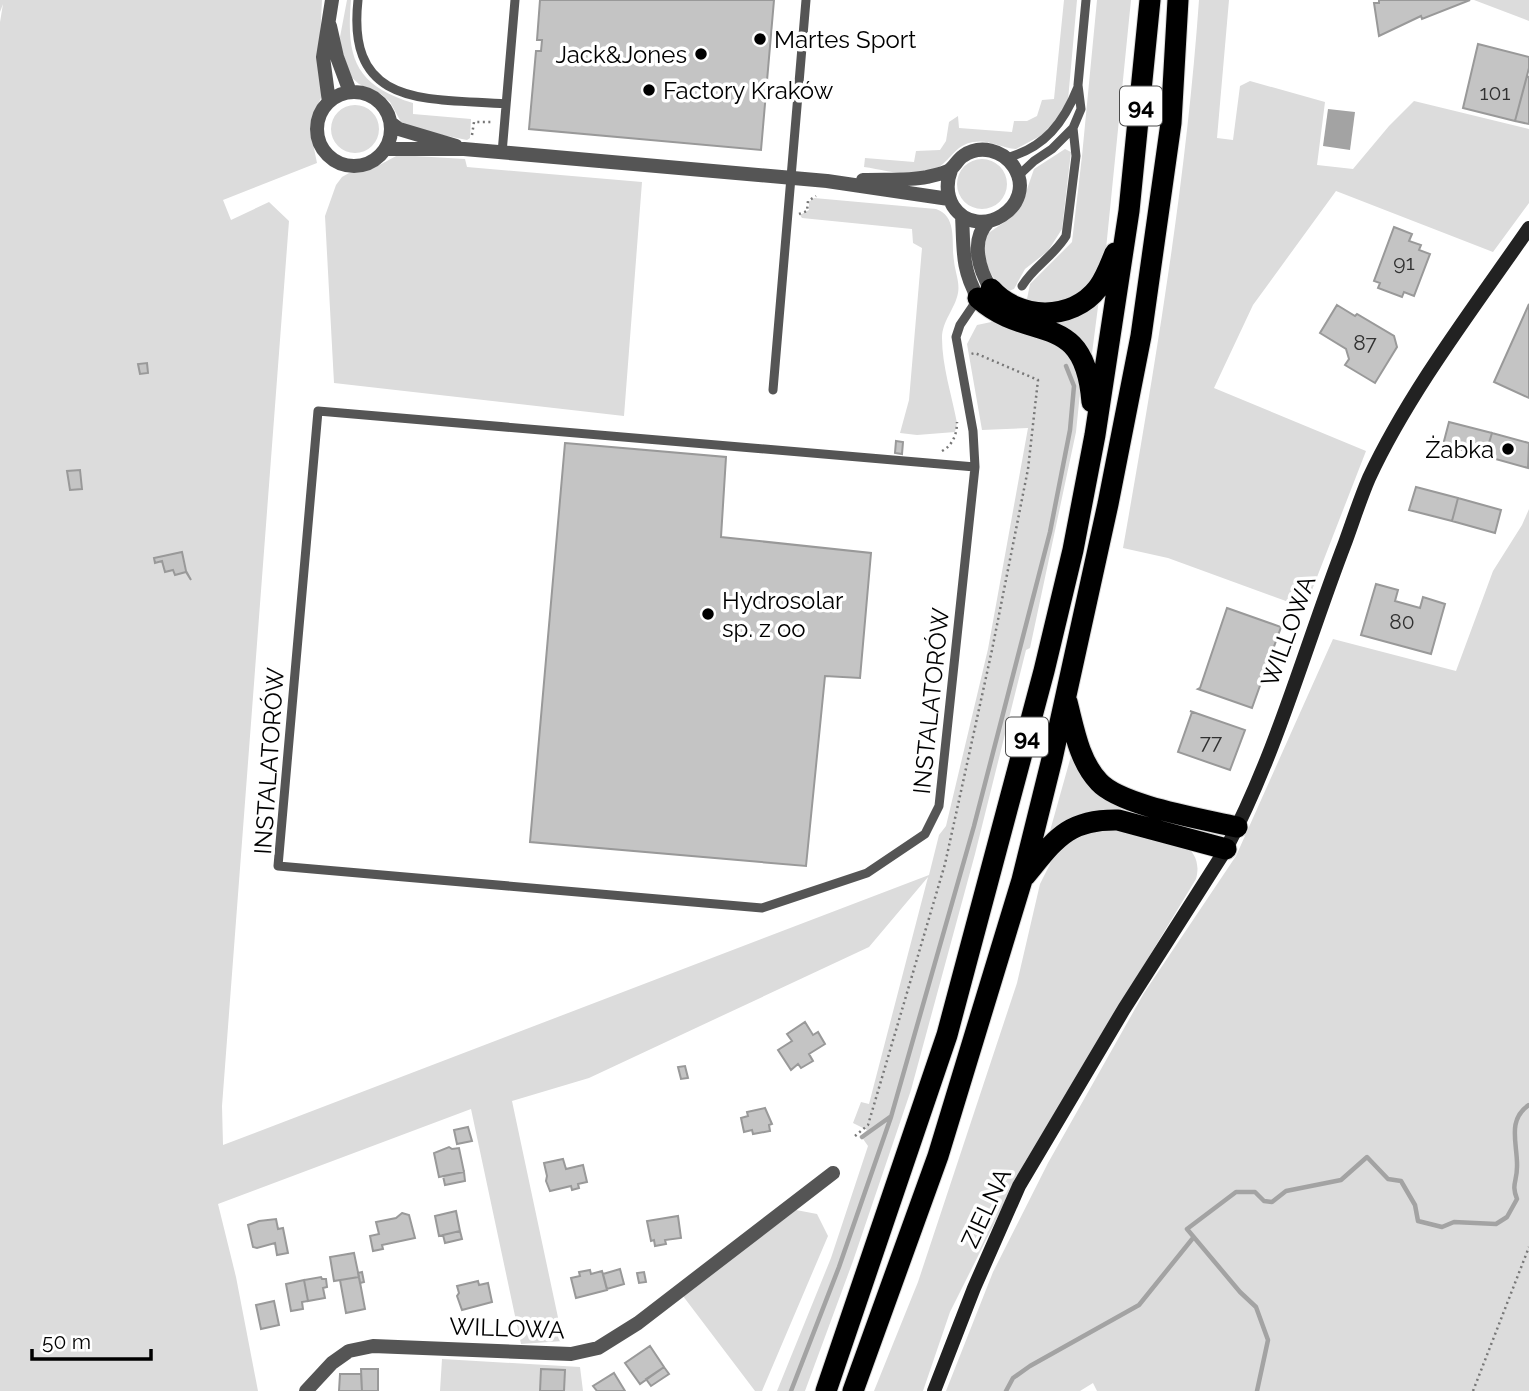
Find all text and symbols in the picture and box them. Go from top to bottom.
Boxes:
place label: Martes Sport [774,25,916,54]
marker: Martes Sport [752,31,768,47]
place label: Jack&Jones [555,40,687,69]
marker: Jack&Jones [693,46,709,62]
place label: Factory Kraków [663,76,834,105]
house number: 101 [1480,80,1510,105]
marker: Factory Kraków [641,82,657,98]
road number: 94 [1120,86,1162,125]
house number: 91 [1393,250,1415,275]
house number: 87 [1353,330,1378,355]
place label: Żabka [1425,435,1494,464]
marker: Żabka [1500,441,1516,457]
street label: WILLOWA [1255,572,1321,690]
place label: Hydrosolar sp. z oo [722,586,844,643]
marker: Hydrosolar sp. z oo [700,606,716,622]
street label: INSTALATORÓW [907,606,955,796]
house number: 80 [1389,609,1415,634]
street label: INSTALATORÓW [248,667,290,855]
road number: 94 [1006,718,1048,757]
house number: 77 [1200,729,1223,754]
street label: ZIELNA [955,1164,1017,1252]
street label: WILLOWA [449,1311,565,1345]
scale bar [32,1318,150,1362]
text: 50 m [42,1329,91,1354]

